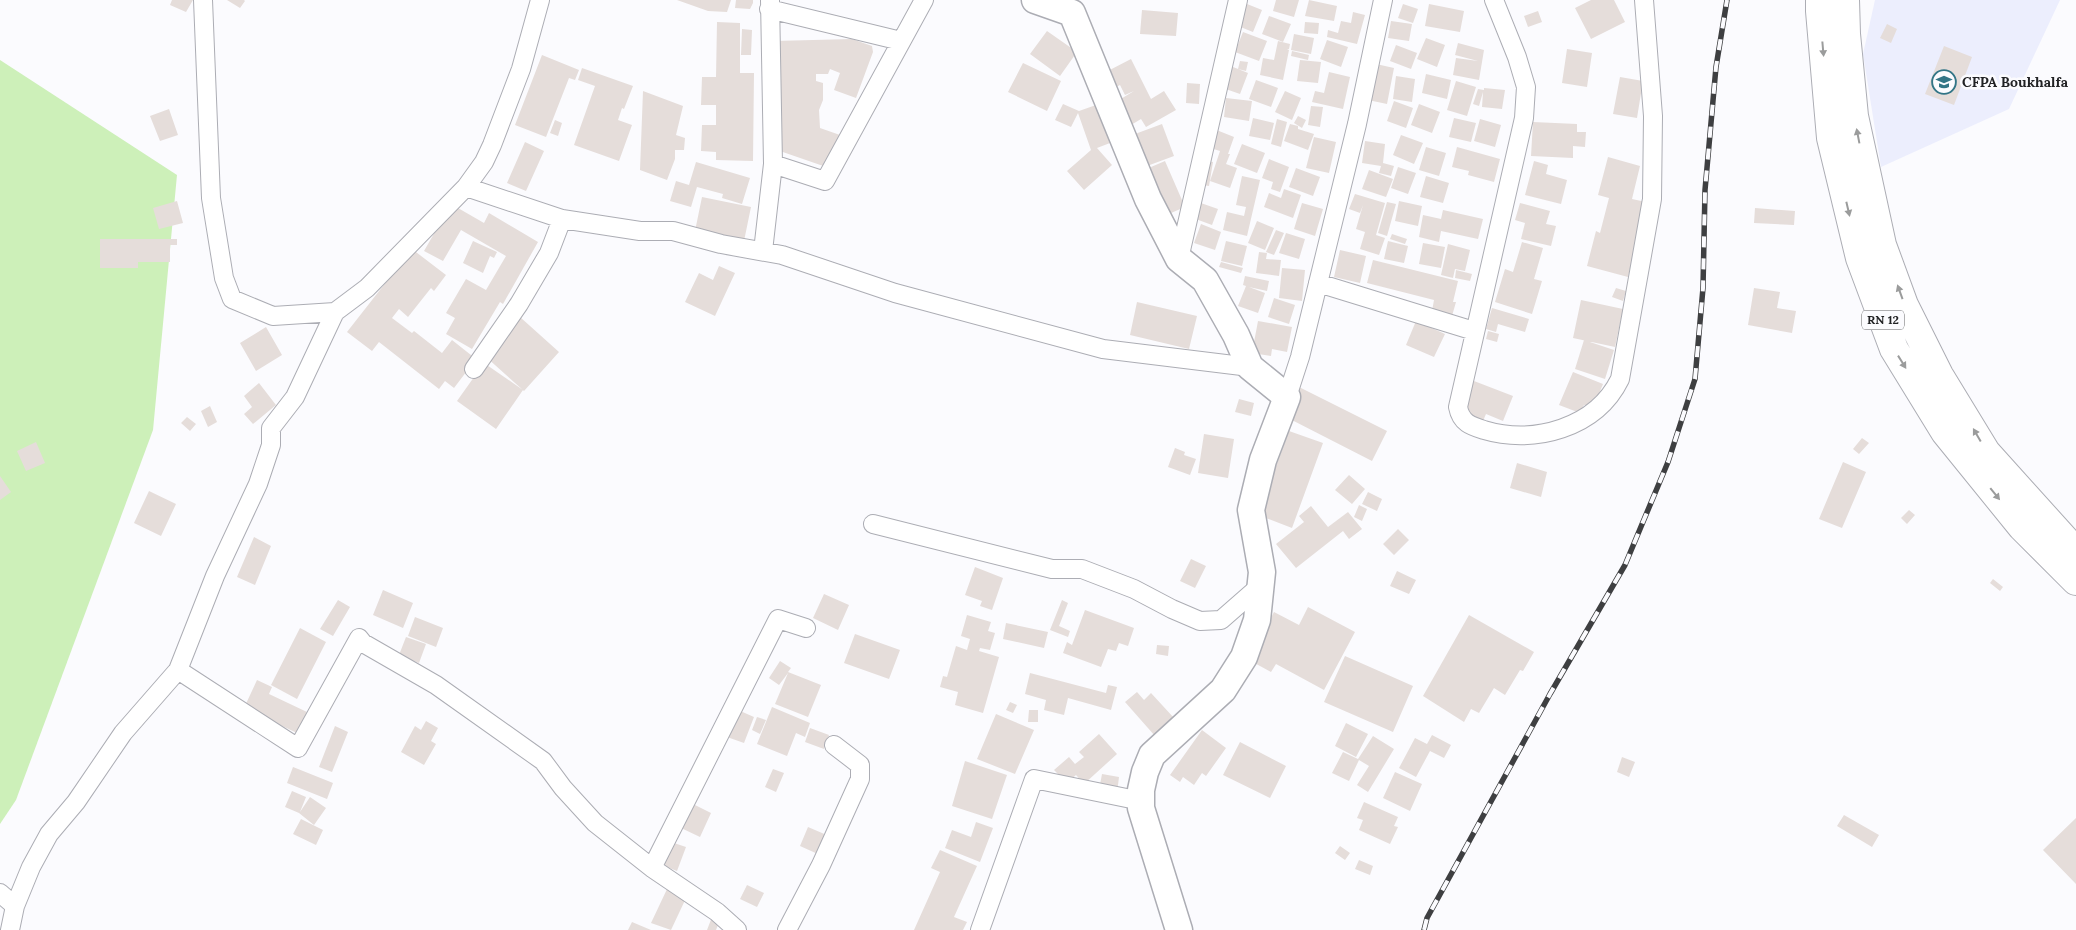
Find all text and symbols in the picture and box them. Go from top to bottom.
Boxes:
one-way arrow [1819,41,1827,57]
school or university icon: CFPA Boukhalfa [1931,69,1957,95]
place label: CFPA Boukhalfa [1962,73,2069,91]
one-way arrow [1854,127,1862,143]
one-way arrow [1844,201,1852,216]
one-way arrow [1896,285,1903,300]
road number: RN 12 [1862,310,1904,330]
one-way arrow [1897,355,1906,368]
one-way arrow [1972,429,1981,442]
one-way arrow [1989,487,2000,500]

